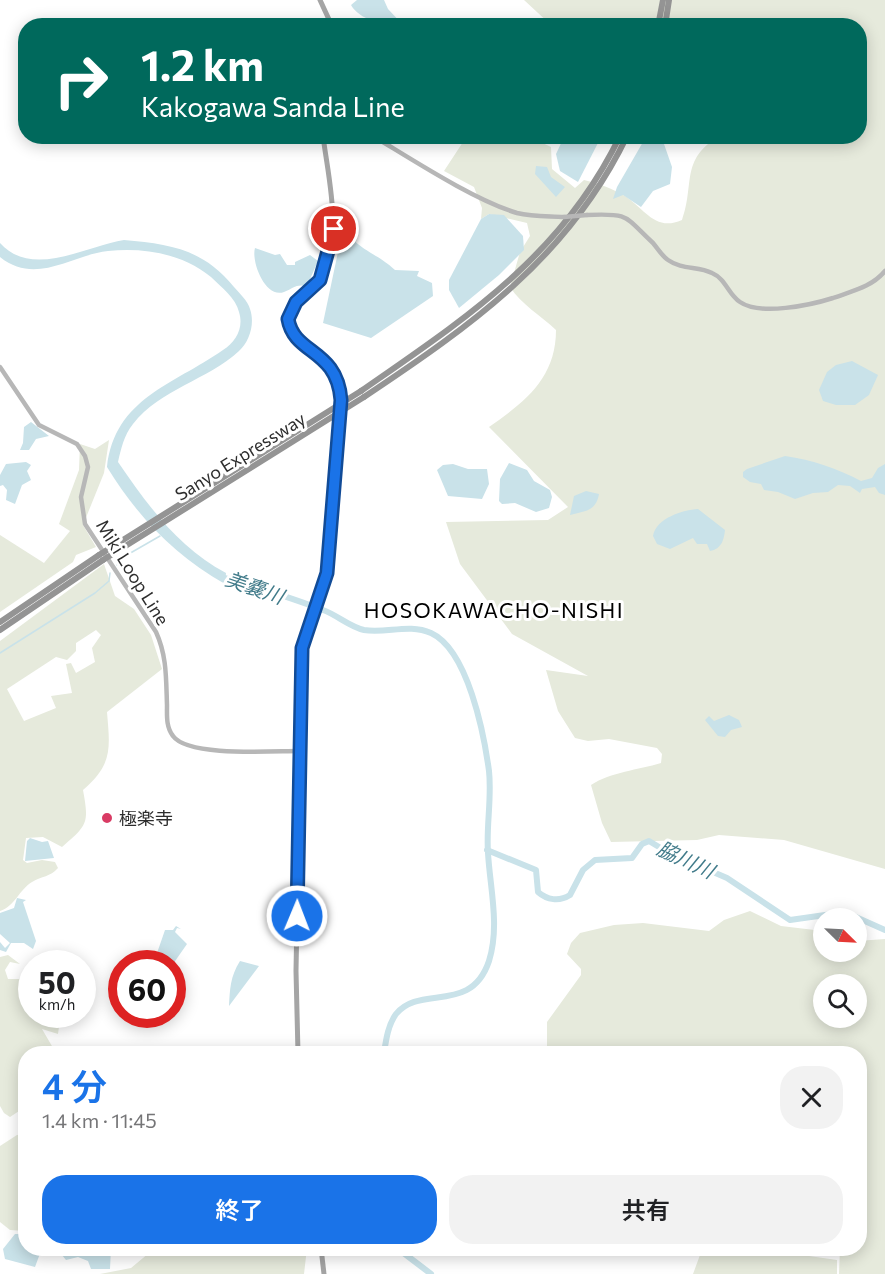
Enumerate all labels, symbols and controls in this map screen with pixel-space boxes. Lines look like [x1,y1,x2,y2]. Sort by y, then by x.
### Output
text: 1.2 km [141,38,264,90]
icon: right [42,42,120,120]
text: Kakogawa Sanda Line [141,90,405,123]
pin [308,203,359,254]
icon: arrive [317,212,350,245]
street label: Sanyo Expressway [171,407,309,505]
street label: Miki Loop Line [92,515,174,629]
water label: 美嚢川 [223,566,289,609]
district label: HOSOKAWACHO-NISHI [364,597,624,622]
place label: 極楽寺 [119,807,173,829]
marker: 極楽寺 [100,811,114,825]
water label: 脇川川 [654,835,720,883]
position arrow [265,884,329,948]
north arrow [813,908,867,962]
map controls [813,908,867,1028]
speed limit sign: 60 [108,950,186,1028]
text: 50 [38,963,76,1000]
button: search [813,974,867,1028]
text: km/h [39,995,75,1013]
text: 4 分 [42,1063,107,1107]
button: close [780,1066,843,1129]
text: 1.4 km · 11:45 [42,1108,157,1132]
button: 終了 [42,1175,437,1244]
button: 共有 [449,1175,843,1244]

